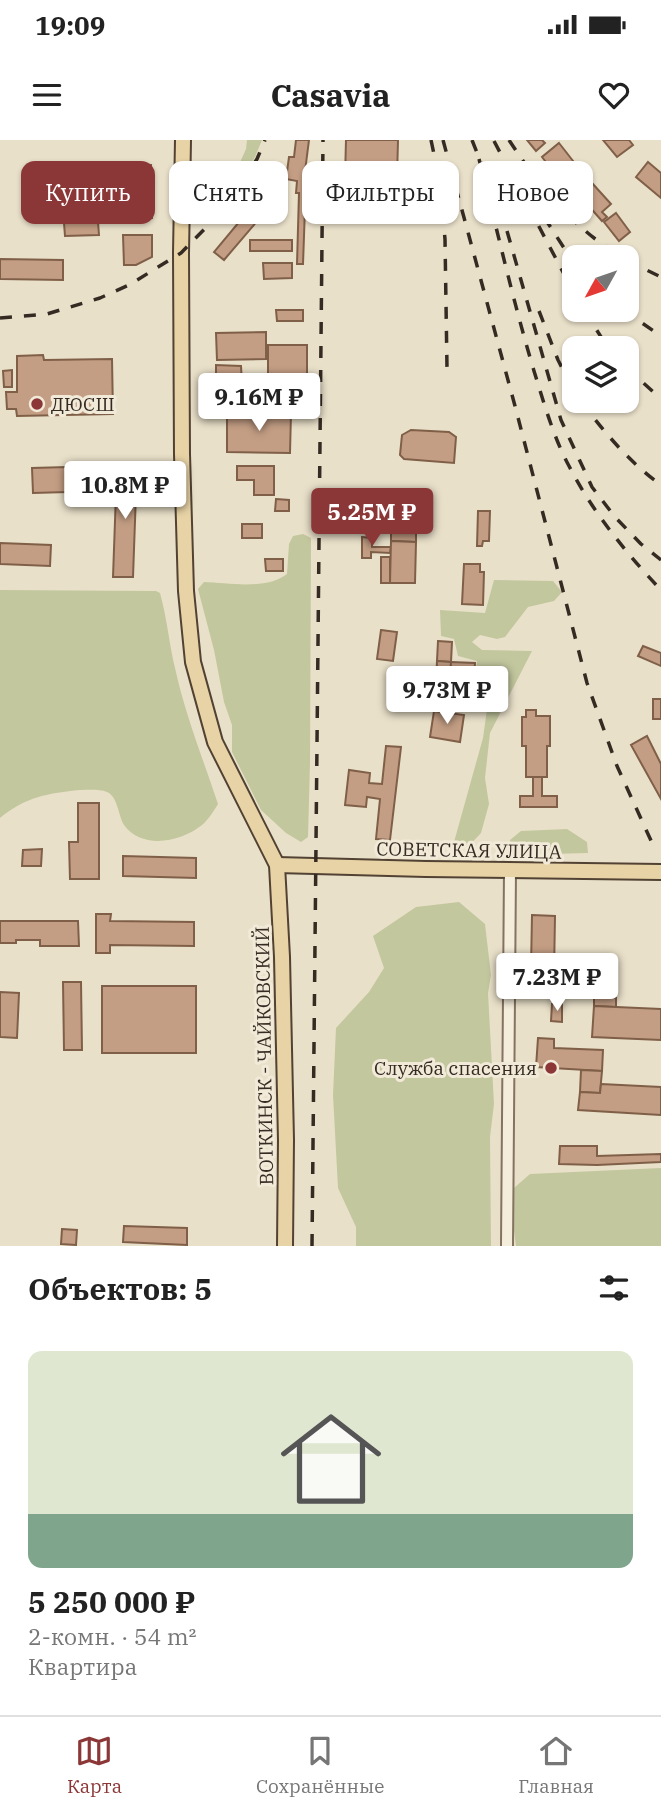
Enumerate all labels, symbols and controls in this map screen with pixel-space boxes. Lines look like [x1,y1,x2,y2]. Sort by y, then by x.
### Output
text: 19:09 [35,8,105,42]
text: Casavia [270,74,391,116]
icon: menu [28,76,66,114]
icon: heart [595,76,633,114]
chip: Купить [21,161,155,224]
chip: Снять [169,161,288,224]
chip: Фильтры [302,161,459,224]
chip: Новое [473,161,593,224]
north arrow [562,245,639,322]
map controls [562,245,639,413]
button: layers [562,336,639,413]
pin: 9.16M ₽ [194,373,324,433]
text: 9.16M ₽ [214,381,304,411]
place label: ДЮСШ [51,392,115,416]
marker: ДЮСШ [29,396,45,412]
pin: 10.8M ₽ [60,462,190,521]
text: 10.8M ₽ [80,469,170,499]
pin: 5.25M ₽ [307,488,437,548]
text: 5.25M ₽ [327,496,417,526]
pin: 9.73M ₽ [382,666,512,726]
text: 9.73M ₽ [402,674,492,704]
street label: СОВЕТСКАЯ УЛИЦА [376,836,562,864]
street label: ВОТКИНСК - ЧАЙКОВСКИЙ [250,926,278,1186]
pin: 7.23M ₽ [492,954,622,1013]
text: 7.23M ₽ [512,961,602,991]
place label: Служба спасения [374,1056,537,1080]
marker: Служба спасения [543,1060,559,1076]
text: Объектов: 5 [28,1269,212,1308]
icon: filters [595,1269,633,1307]
icon: home [268,1396,394,1522]
text: 5 250 000 ₽ [28,1582,195,1621]
text: 2-комн. · 54 m² [28,1621,197,1651]
text: Квартира [28,1651,137,1681]
tab: Карта [67,1732,122,1798]
tab: Сохранённые [256,1732,385,1798]
tab: Главная [518,1732,594,1798]

